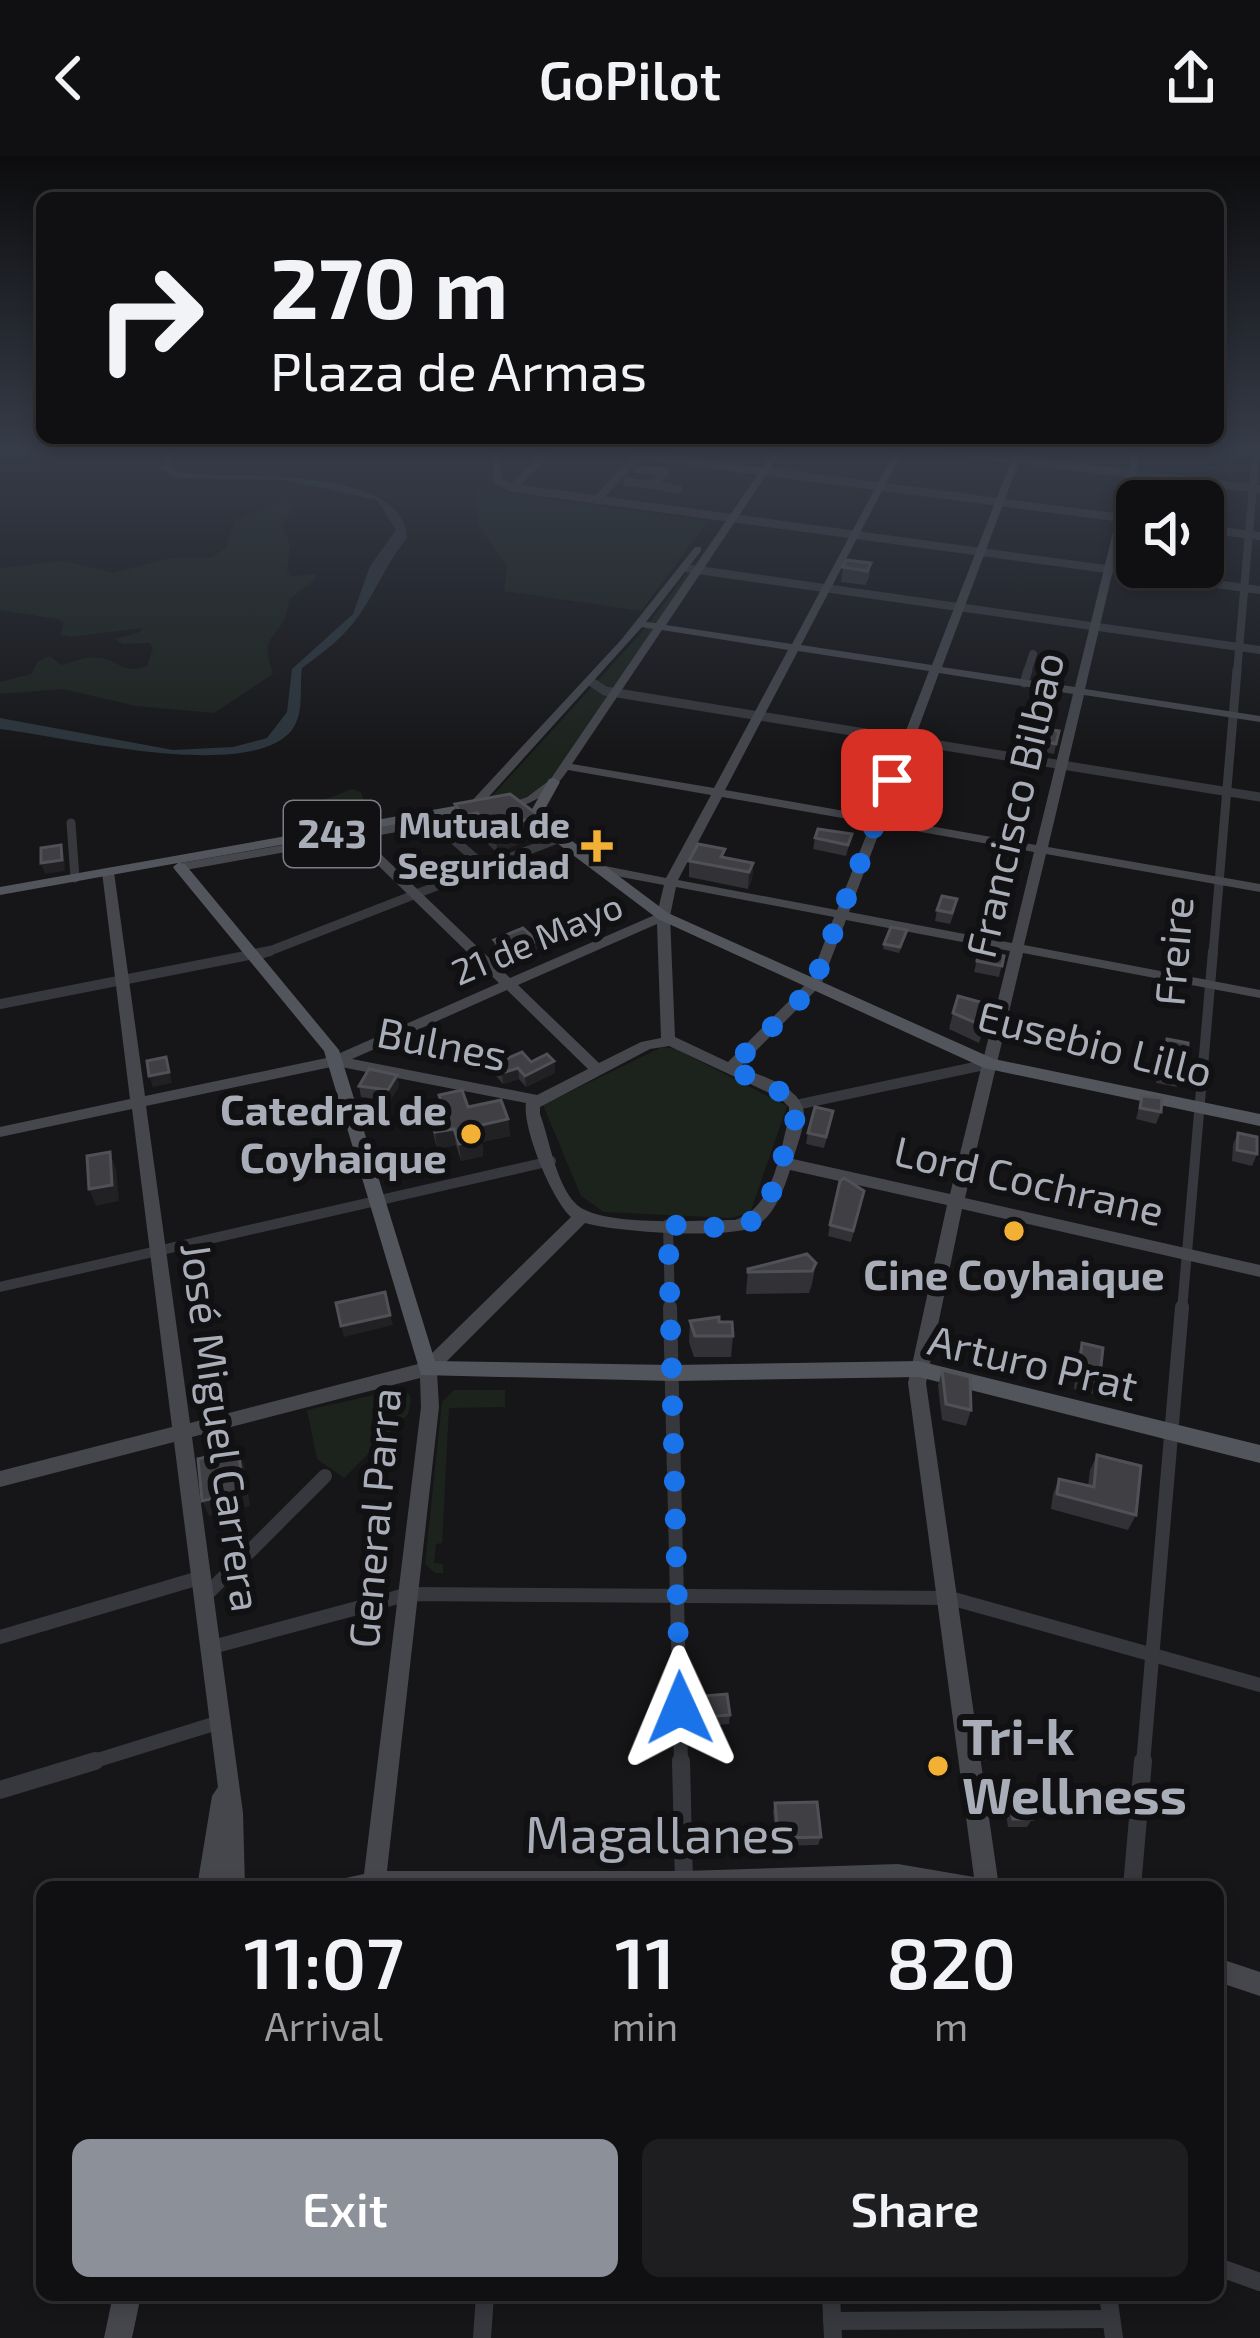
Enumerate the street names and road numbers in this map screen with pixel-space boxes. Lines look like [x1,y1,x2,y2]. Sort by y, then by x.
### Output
street label: Francisco Bilbao [954,647,1072,962]
road number: 243 [284,801,380,867]
street label: 21 de Mayo [445,882,628,993]
street label: Freire [1142,894,1202,1008]
street label: Eusebio Lillo [973,989,1218,1095]
street label: Bulnes [373,1005,511,1079]
street label: Lord Cochrane [890,1124,1169,1234]
street label: José Miguel Carrera [172,1239,274,1614]
street label: Arturo Prat [924,1313,1143,1409]
street label: General Parra [337,1386,409,1650]
street label: Magallanes [525,1802,795,1863]

